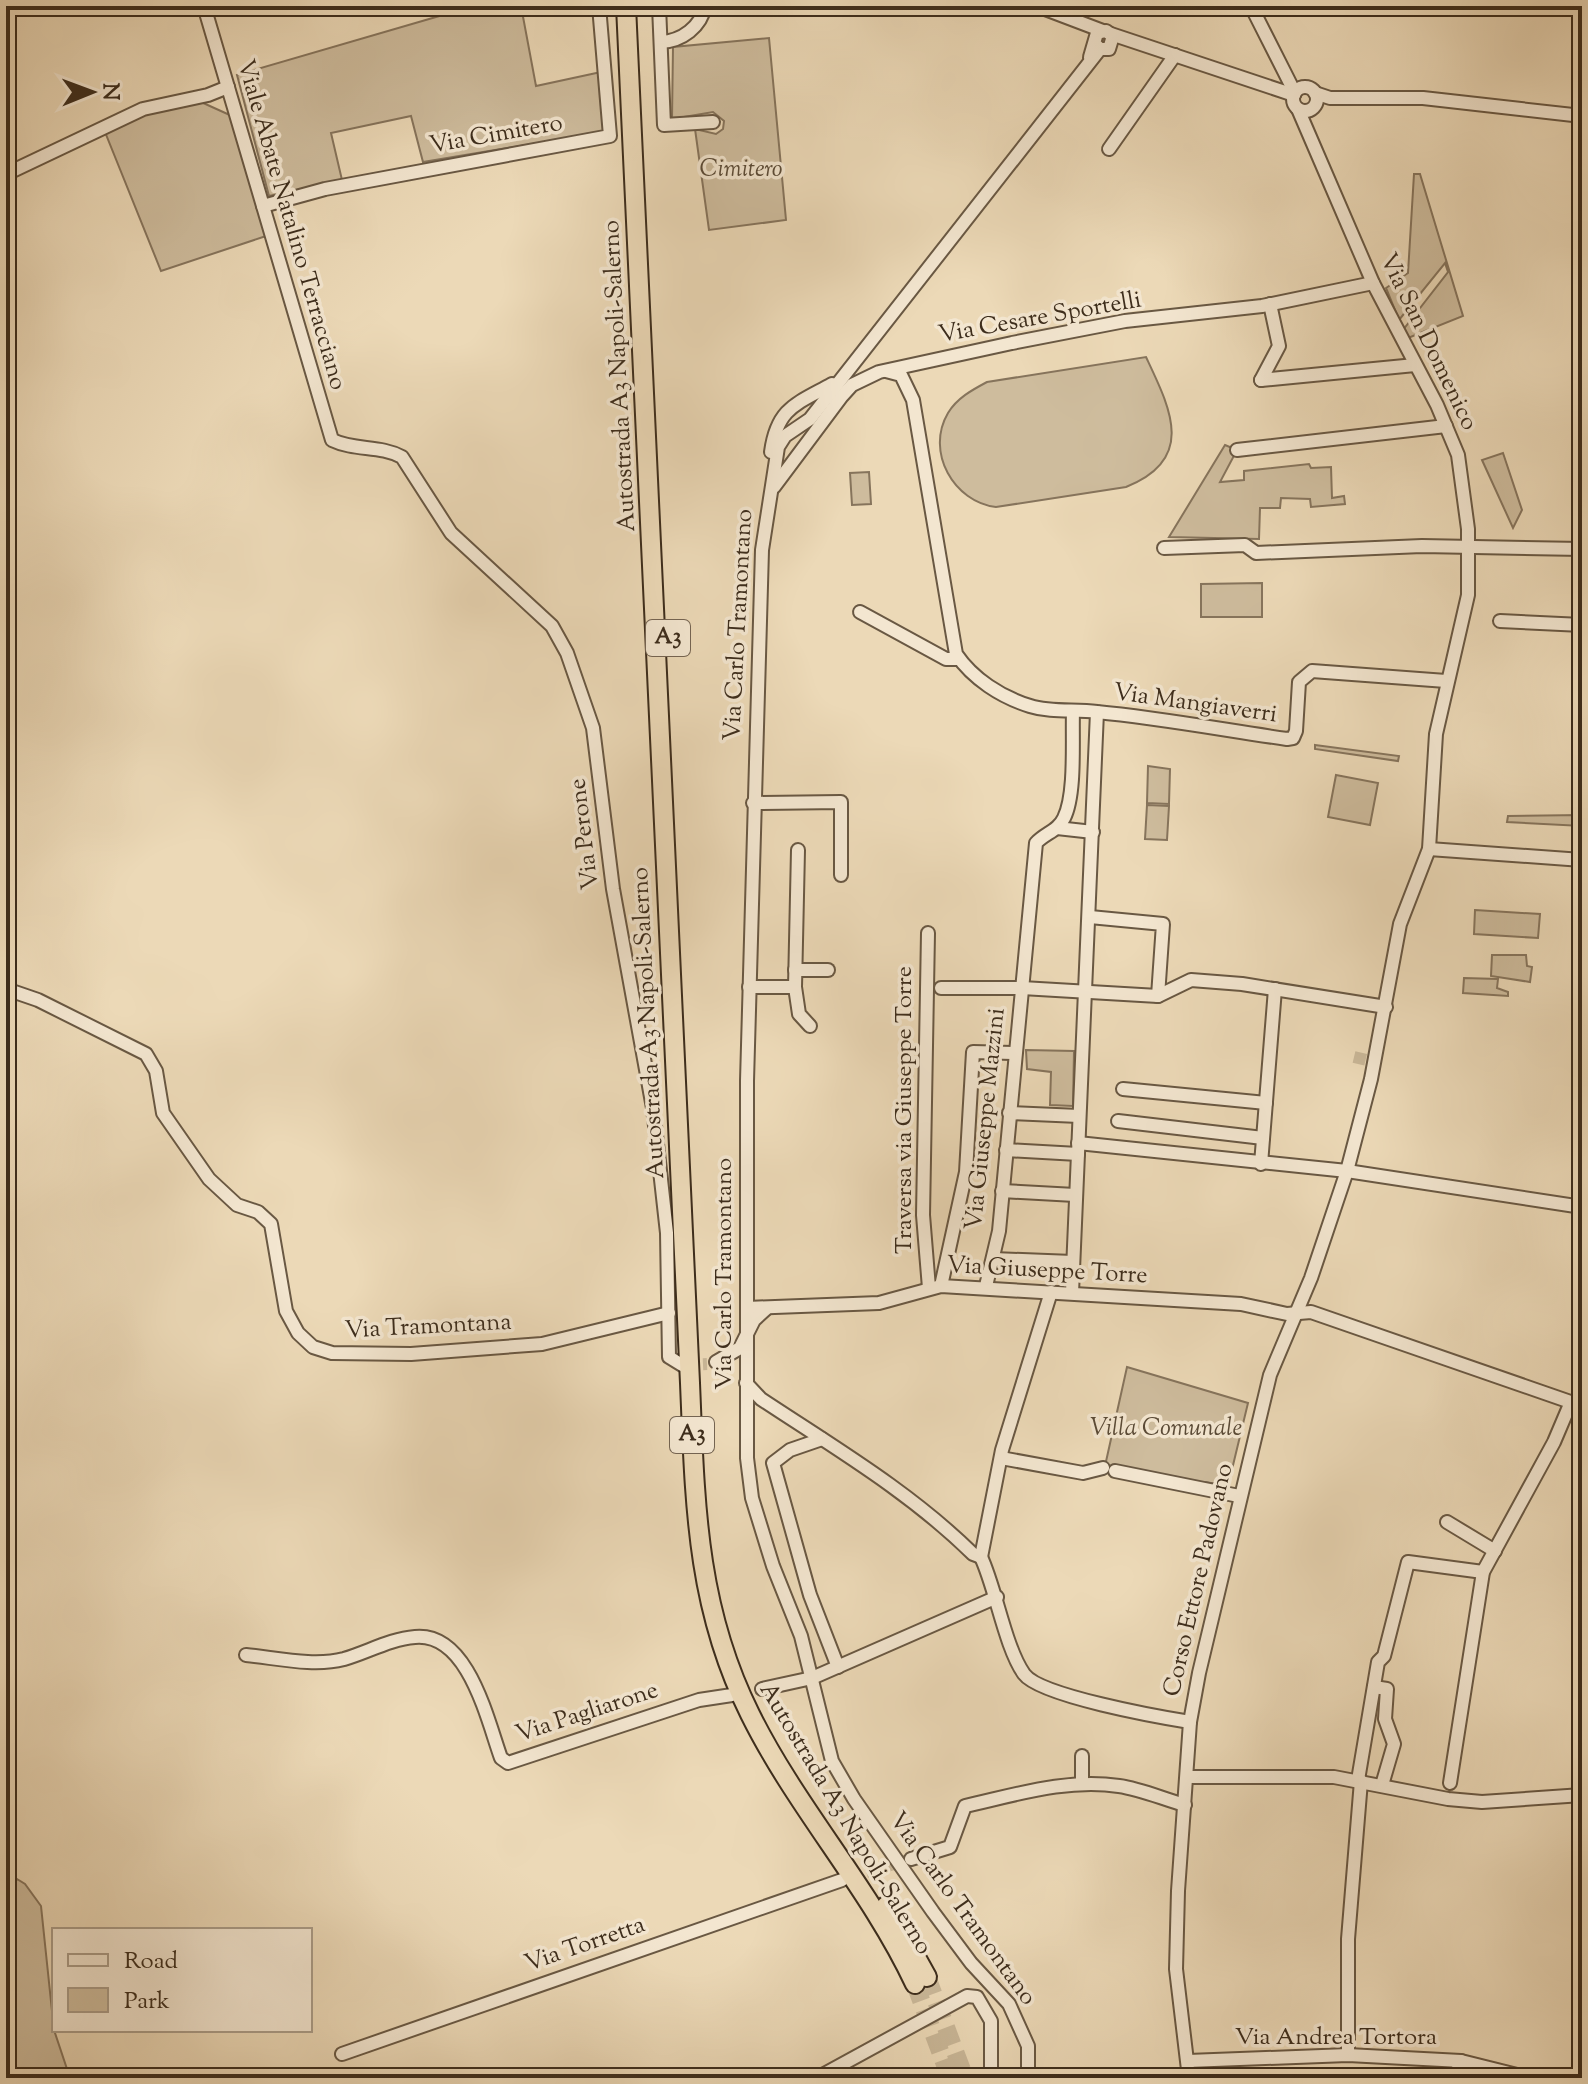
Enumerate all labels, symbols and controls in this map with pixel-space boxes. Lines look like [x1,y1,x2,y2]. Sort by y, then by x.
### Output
north arrow [52,52,132,132]
street label: Viale Abate Natalino Terracciano [227,56,355,394]
text: N [93,83,125,101]
street label: Via Cimitero [427,107,565,163]
park label: Cimitero [699,153,783,187]
street label: Autostrada A3 Napoli-Salerno [595,219,645,533]
street label: Via San Domenico [1370,248,1486,436]
street label: Via Cesare Sportelli [936,283,1144,353]
street label: Via Carlo Tramontano [716,508,762,742]
road number: A3 [646,620,690,656]
street label: Via Mangiaverri [1111,676,1279,732]
street label: Via Perone [561,776,609,892]
street label: Autostrada A3 Napoli-Salerno [624,866,674,1180]
street label: Traversa via Giuseppe Torre [888,966,922,1254]
street label: Via Giuseppe Mazzini [957,1006,1015,1232]
street label: Via Carlo Tramontano [708,1158,742,1390]
street label: Via Giuseppe Torre [946,1249,1148,1293]
street label: Via Tramontana [344,1306,512,1348]
park label: Villa Comunale [1090,1412,1242,1446]
road number: A3 [670,1417,714,1453]
street label: Corso Ettore Padovano [1156,1460,1242,1700]
street label: Via Pagliarone [511,1674,663,1752]
street label: Autostrada A3 Napoli-Salerno [750,1676,940,1962]
street label: Via Carlo Tramontano [880,1805,1044,2013]
street label: Via Torretta [520,1909,650,1981]
legend [52,1928,312,2032]
text: Road [124,1945,178,1979]
text: Park [124,1985,170,2019]
street label: Via Andrea Tortora [1235,2021,1437,2055]

